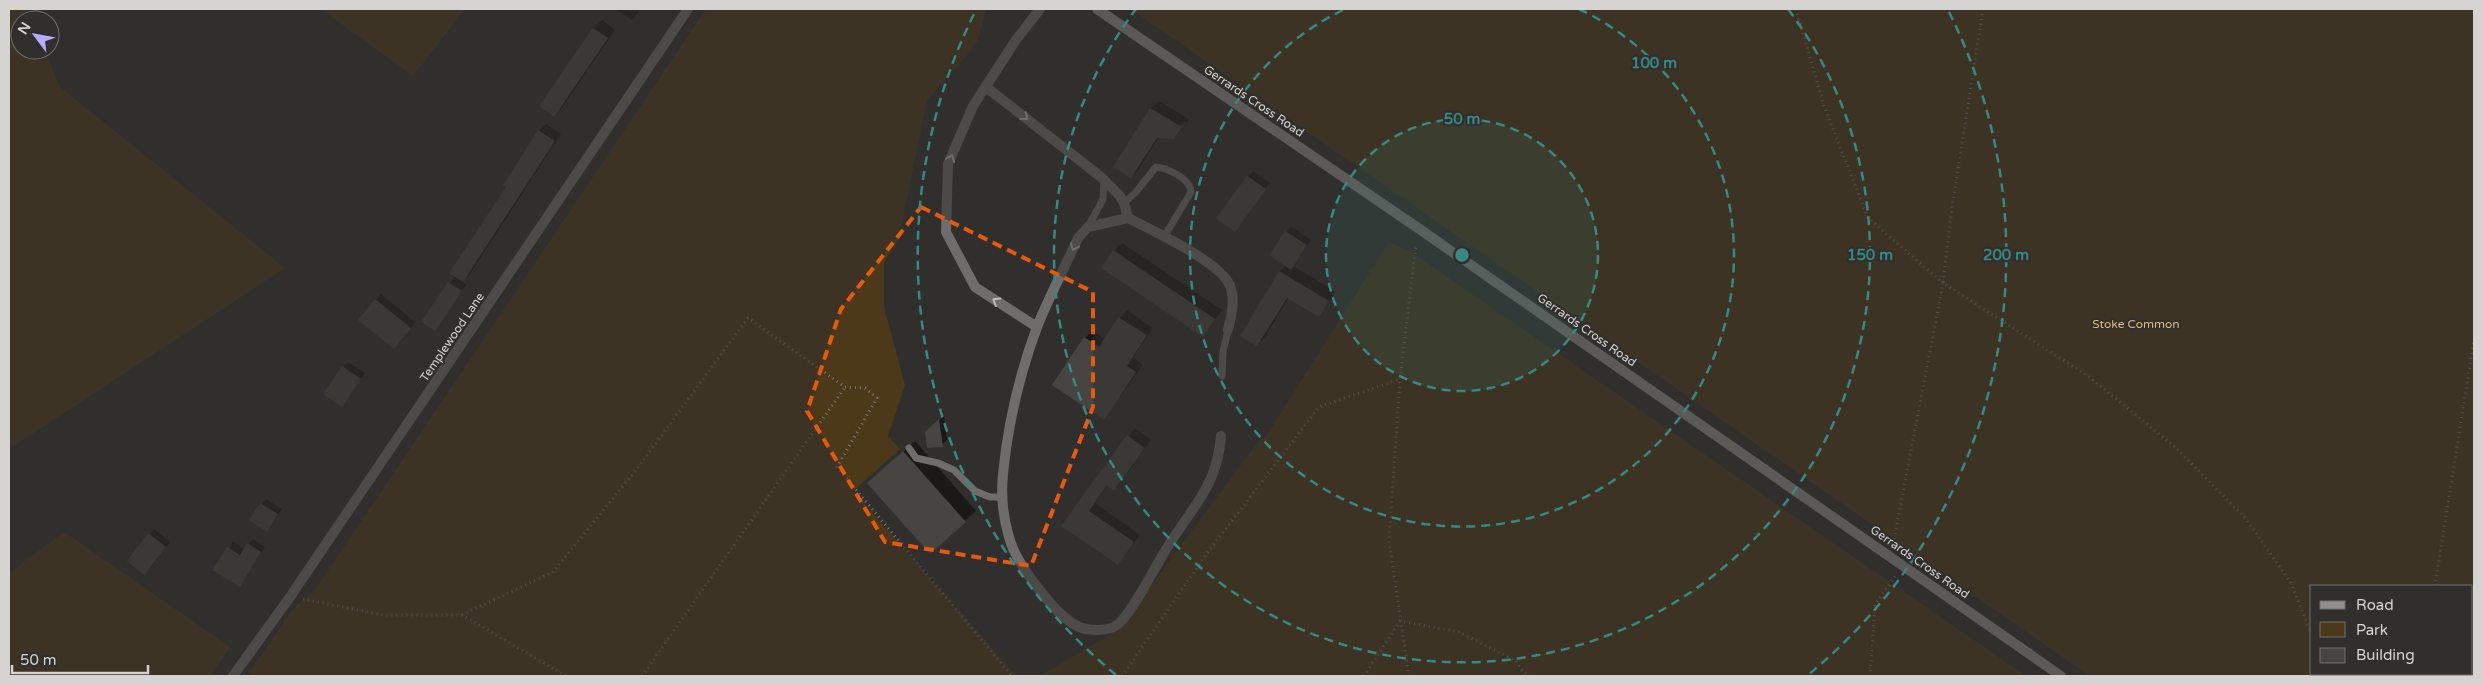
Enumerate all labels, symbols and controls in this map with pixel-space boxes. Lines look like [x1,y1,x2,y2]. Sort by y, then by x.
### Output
north arrow [10,10,60,60]
text: N [14,19,35,38]
text: 100 m [1631,54,1677,72]
street label: Gerrards Cross Road [1201,62,1307,140]
text: 50 m [1444,110,1480,128]
one-way arrow [1019,111,1029,120]
one-way arrow [945,154,955,163]
one-way arrow [1070,242,1080,251]
centre of rings [1453,246,1471,264]
text: 150 m [1847,246,1893,264]
text: 200 m [1983,246,2029,264]
street label: Templewood Lane [417,290,487,384]
street label: Gerrards Cross Road [1535,291,1639,369]
one-way arrow [993,297,1002,307]
park label: Stoke Common [2092,317,2180,331]
street label: Gerrards Cross Road [1868,523,1972,601]
legend [2310,585,2473,675]
text: Road [2356,596,2394,614]
text: Park [2356,621,2388,639]
scale bar [12,642,149,674]
text: Building [2356,646,2415,664]
text: 50 m [20,651,57,669]

